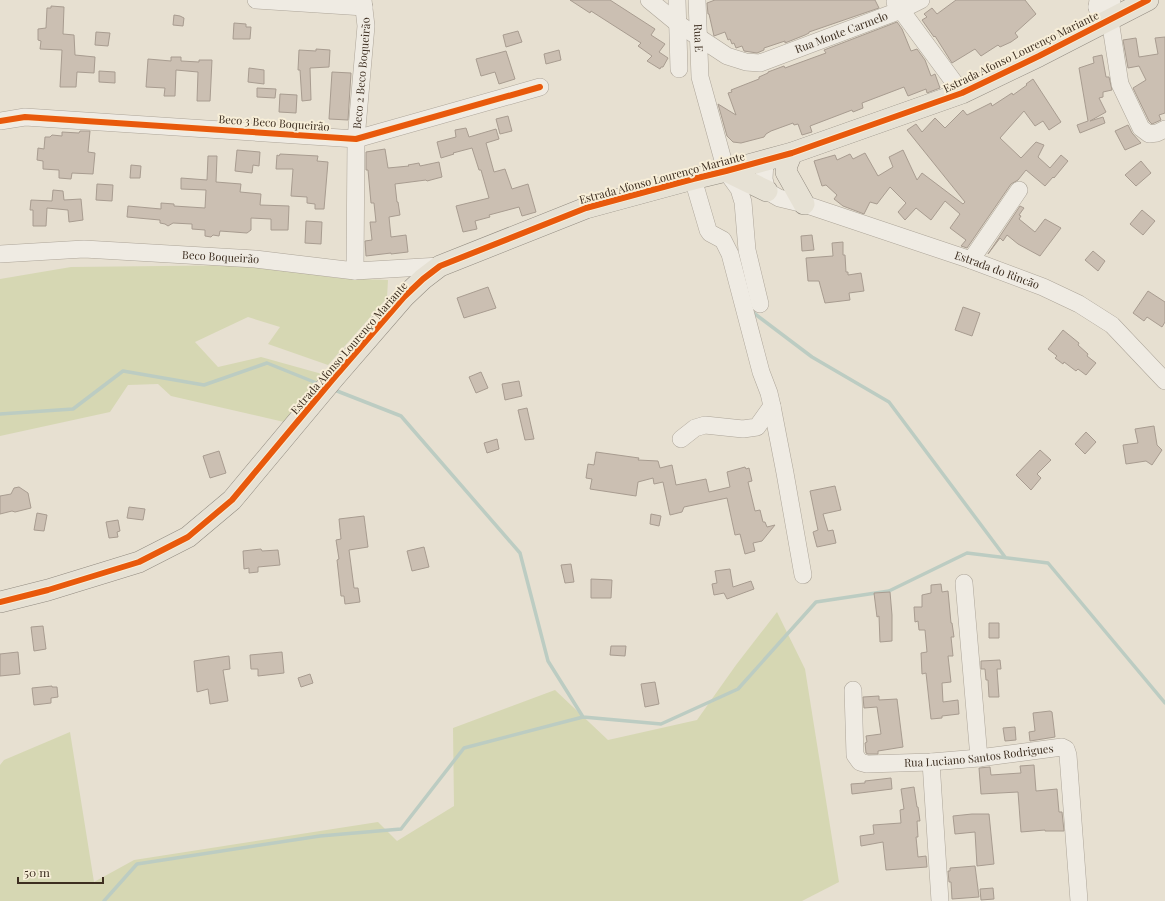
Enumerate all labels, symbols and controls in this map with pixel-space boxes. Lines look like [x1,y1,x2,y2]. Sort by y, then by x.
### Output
street label: Estrada Afonso Lourenço Mariante [941,7,1101,96]
street label: Rua Monte Carmelo [793,8,890,56]
street label: Beco 2 Beco Boqueirão [349,17,373,130]
street label: Rua E [691,23,707,53]
street label: Beco 3 Beco Boqueirão [218,111,330,134]
street label: Estrada Afonso Lourenço Mariante [577,148,747,207]
street label: Beco Boqueirão [182,247,260,266]
street label: Estrada do Rincão [953,247,1042,292]
street label: Estrada Afonso Lourenço Mariante [287,278,411,417]
street label: Rua Luciano Santos Rodrigues [904,740,1054,770]
scale bar [18,859,103,885]
text: 50 m [24,864,50,880]

